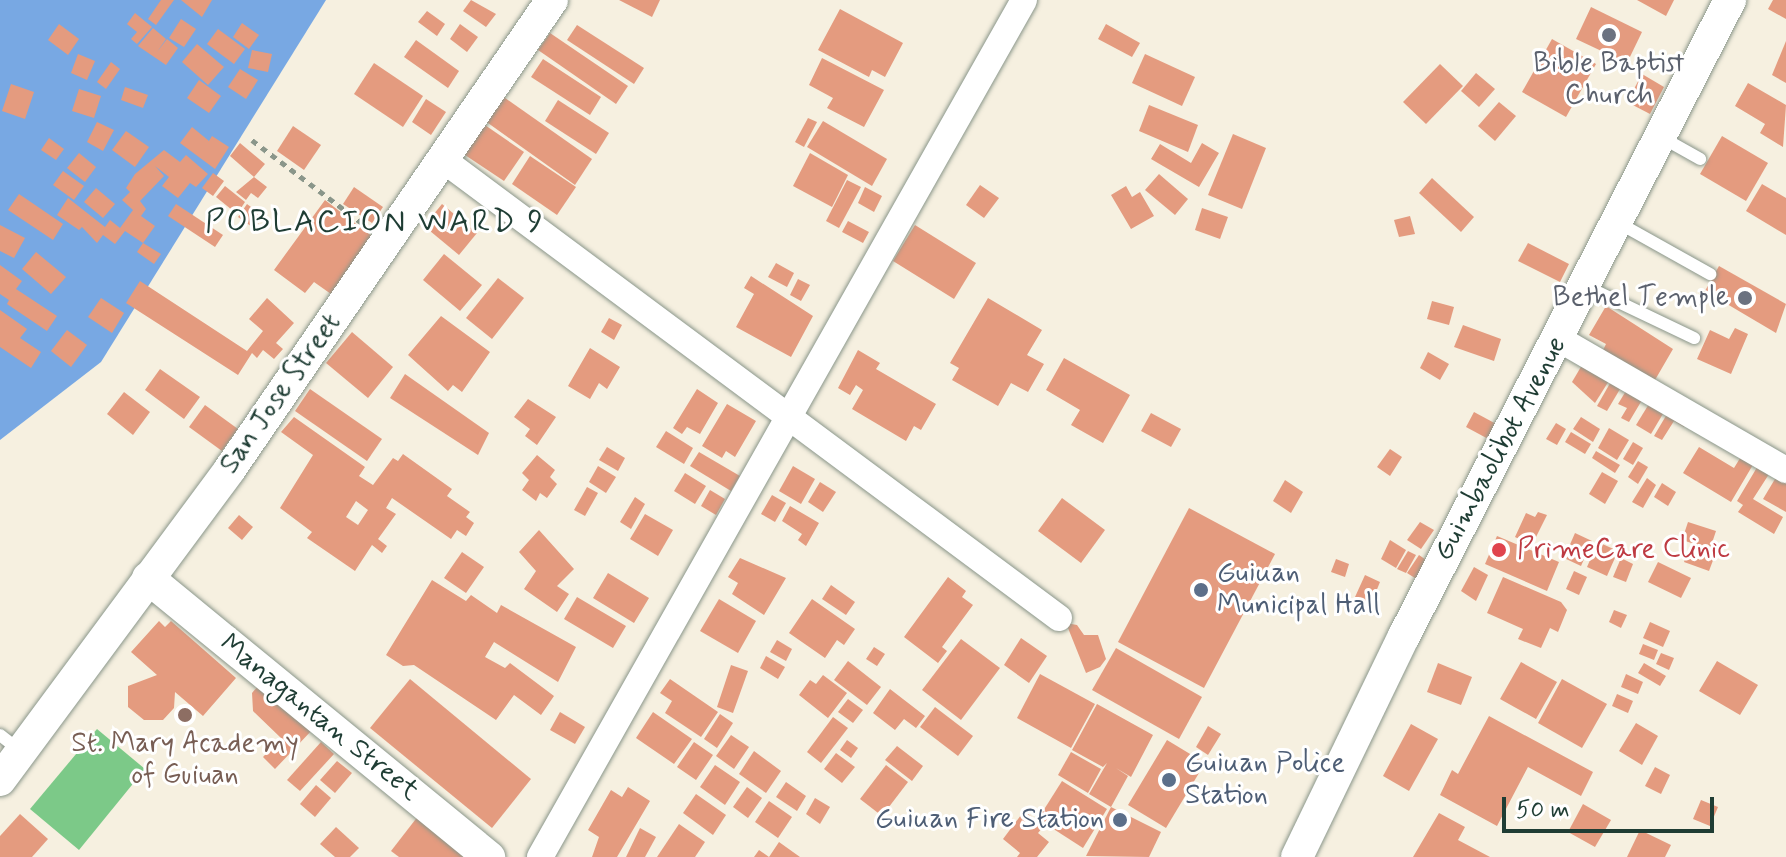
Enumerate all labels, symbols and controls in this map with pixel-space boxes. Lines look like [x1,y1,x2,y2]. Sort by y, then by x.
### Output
marker: Bible Baptist Church [1600,26,1618,44]
place label: Bible Baptist Church [1534,47,1684,113]
district label: POBLACION WARD 9 [209,203,541,241]
place label: Bethel Temple [1563,281,1729,315]
marker: Bethel Temple [1736,289,1754,307]
street label: San Jose Street [212,305,350,483]
street label: Guimbaolibot Avenue [1426,329,1576,569]
place label: PrimeCare Clinic [1517,533,1732,567]
marker: PrimeCare Clinic [1488,539,1510,561]
place label: Guiuan Municipal Hall [1217,557,1380,623]
marker: Guiuan Municipal Hall [1192,581,1210,599]
street label: Managantan Street [213,627,425,809]
marker: St. Mary Academy of Guiuan [176,706,194,724]
place label: St. Mary Academy of Guiuan [73,727,297,793]
place label: Guiuan Police Station [1185,747,1342,813]
marker: Guiuan Police Station [1160,771,1178,789]
scale bar [1506,781,1718,831]
text: 50 m [1516,795,1570,826]
place label: Guiuan Fire Station [878,803,1104,837]
marker: Guiuan Fire Station [1111,811,1129,829]

